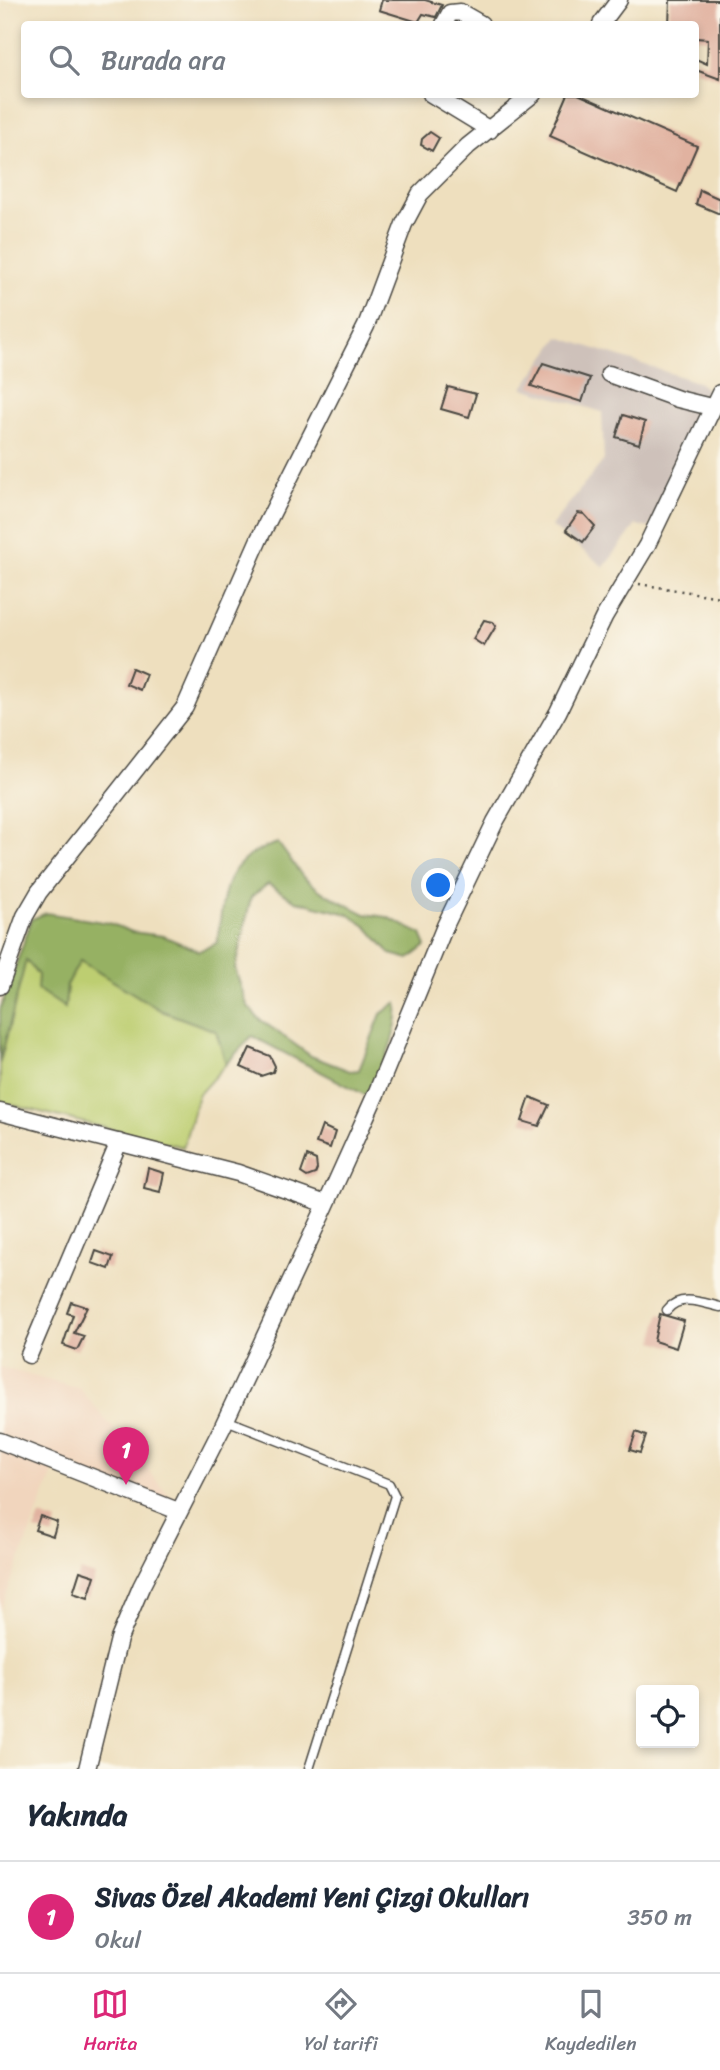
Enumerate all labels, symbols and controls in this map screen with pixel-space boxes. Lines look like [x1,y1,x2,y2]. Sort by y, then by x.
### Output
search box [21,21,699,98]
text: Burada ara [101,37,225,83]
icon: search [45,41,83,79]
your location [421,868,455,902]
pin: 1 [103,1427,149,1485]
map controls [636,1685,699,1748]
button: locate [636,1685,699,1748]
text: Yakında [28,1788,128,1842]
text: Sivas Özel Akademi Yeni Çizgi Okulları [95,1874,529,1920]
text: 1 [46,1897,56,1938]
text: 350 m [627,1897,692,1938]
text: Okul [95,1920,141,1961]
tab: Harita [84,1985,137,2060]
tab: Yol tarifi [305,1985,378,2060]
tab: Kaydedilen [545,1985,636,2060]

